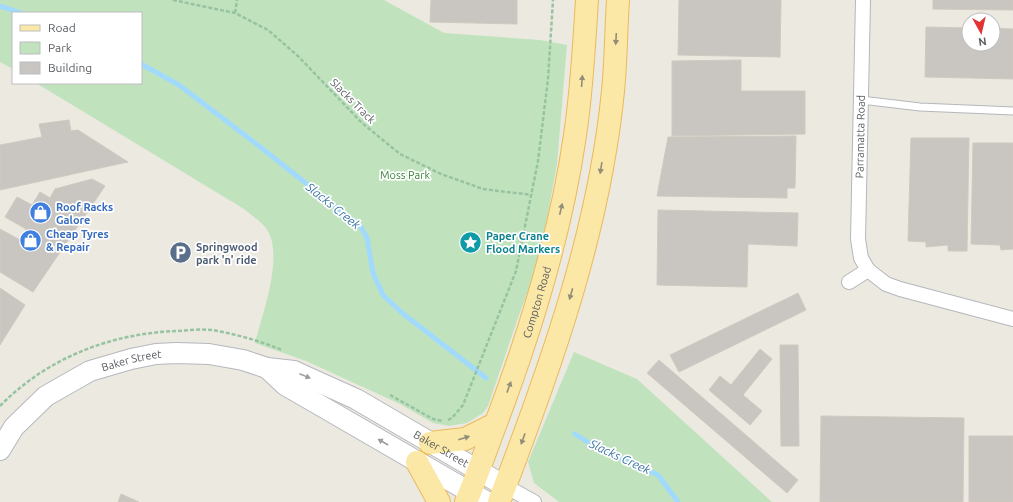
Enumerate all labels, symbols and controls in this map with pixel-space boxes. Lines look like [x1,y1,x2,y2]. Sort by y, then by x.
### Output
legend [12,12,142,84]
north arrow [961,12,1001,52]
text: Road [48,21,76,34]
one-way arrow [613,33,619,46]
text: N [977,35,987,48]
text: Park [48,41,72,54]
text: Building [48,61,92,74]
one-way arrow [579,75,586,87]
street label: Slacks Track [328,76,378,126]
street label: Parramatta Road [853,95,867,178]
one-way arrow [598,162,604,174]
park label: Moss Park [380,169,430,181]
water label: Slacks Creek [303,179,364,232]
shop icon: Roof Racks Galore [28,200,54,226]
place label: Roof Racks Galore [56,201,113,226]
one-way arrow [559,203,565,215]
shop icon: Cheap Tyres & Repair [18,227,44,253]
place label: Cheap Tyres & Repair [46,228,109,253]
place icon: Paper Crane Flood Markers [458,229,484,255]
place label: Paper Crane Flood Markers [486,230,560,255]
parking icon: Springwood park 'n' ride [167,240,193,266]
place label: Springwood park 'n' ride [196,241,258,266]
street label: Compton Road [520,265,553,340]
one-way arrow [568,289,574,301]
street label: Baker Street [100,348,162,373]
one-way arrow [299,374,311,380]
one-way arrow [506,381,512,393]
street label: Baker Street [412,428,471,470]
one-way arrow [519,433,525,445]
one-way arrow [458,435,470,441]
water label: Slacks Creek [587,436,654,477]
one-way arrow [378,439,389,446]

